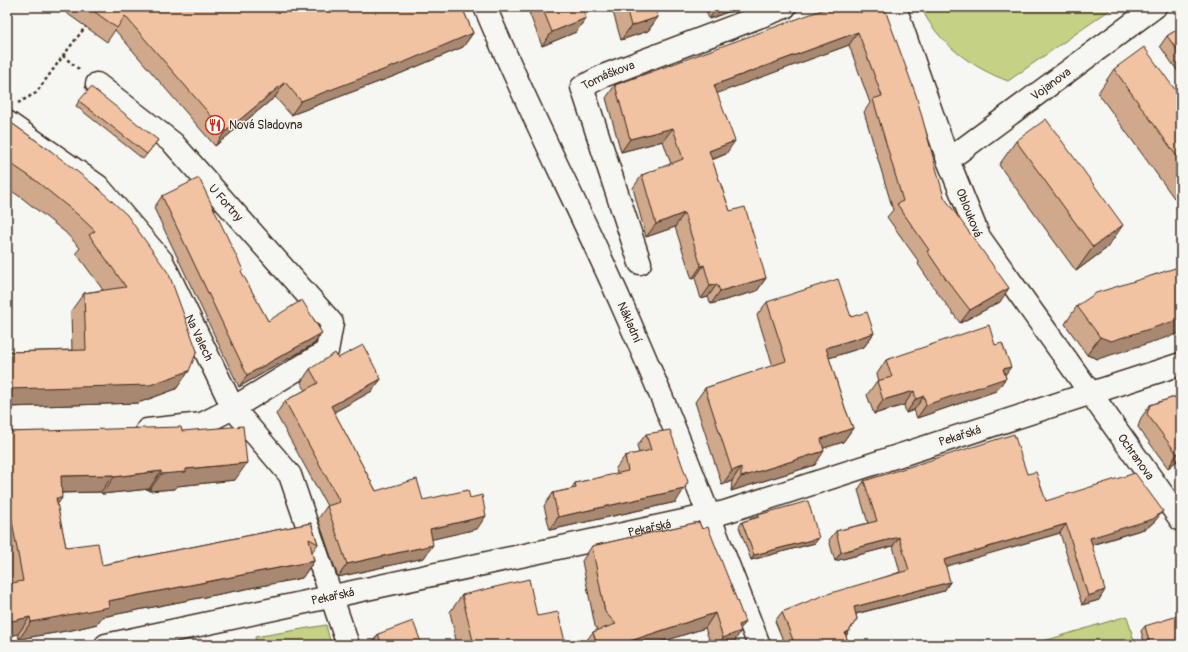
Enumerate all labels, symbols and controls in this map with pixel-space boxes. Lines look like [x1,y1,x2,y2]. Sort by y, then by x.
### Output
street label: Tomáškova [579,58,637,94]
street label: Vojanova [1028,64,1075,104]
restaurant icon: Nová Sladovna [204,114,226,136]
place label: Nová Sladovna [229,118,303,133]
street label: U Fortny [205,181,246,225]
street label: Oblouková [952,187,986,240]
street label: Nákladní [614,300,645,345]
street label: Na Valech [181,312,216,364]
street label: Pekařská [937,422,983,450]
street label: Ochranova [1114,431,1157,484]
street label: Pekařská [627,517,673,541]
street label: Pekařská [310,585,356,609]

